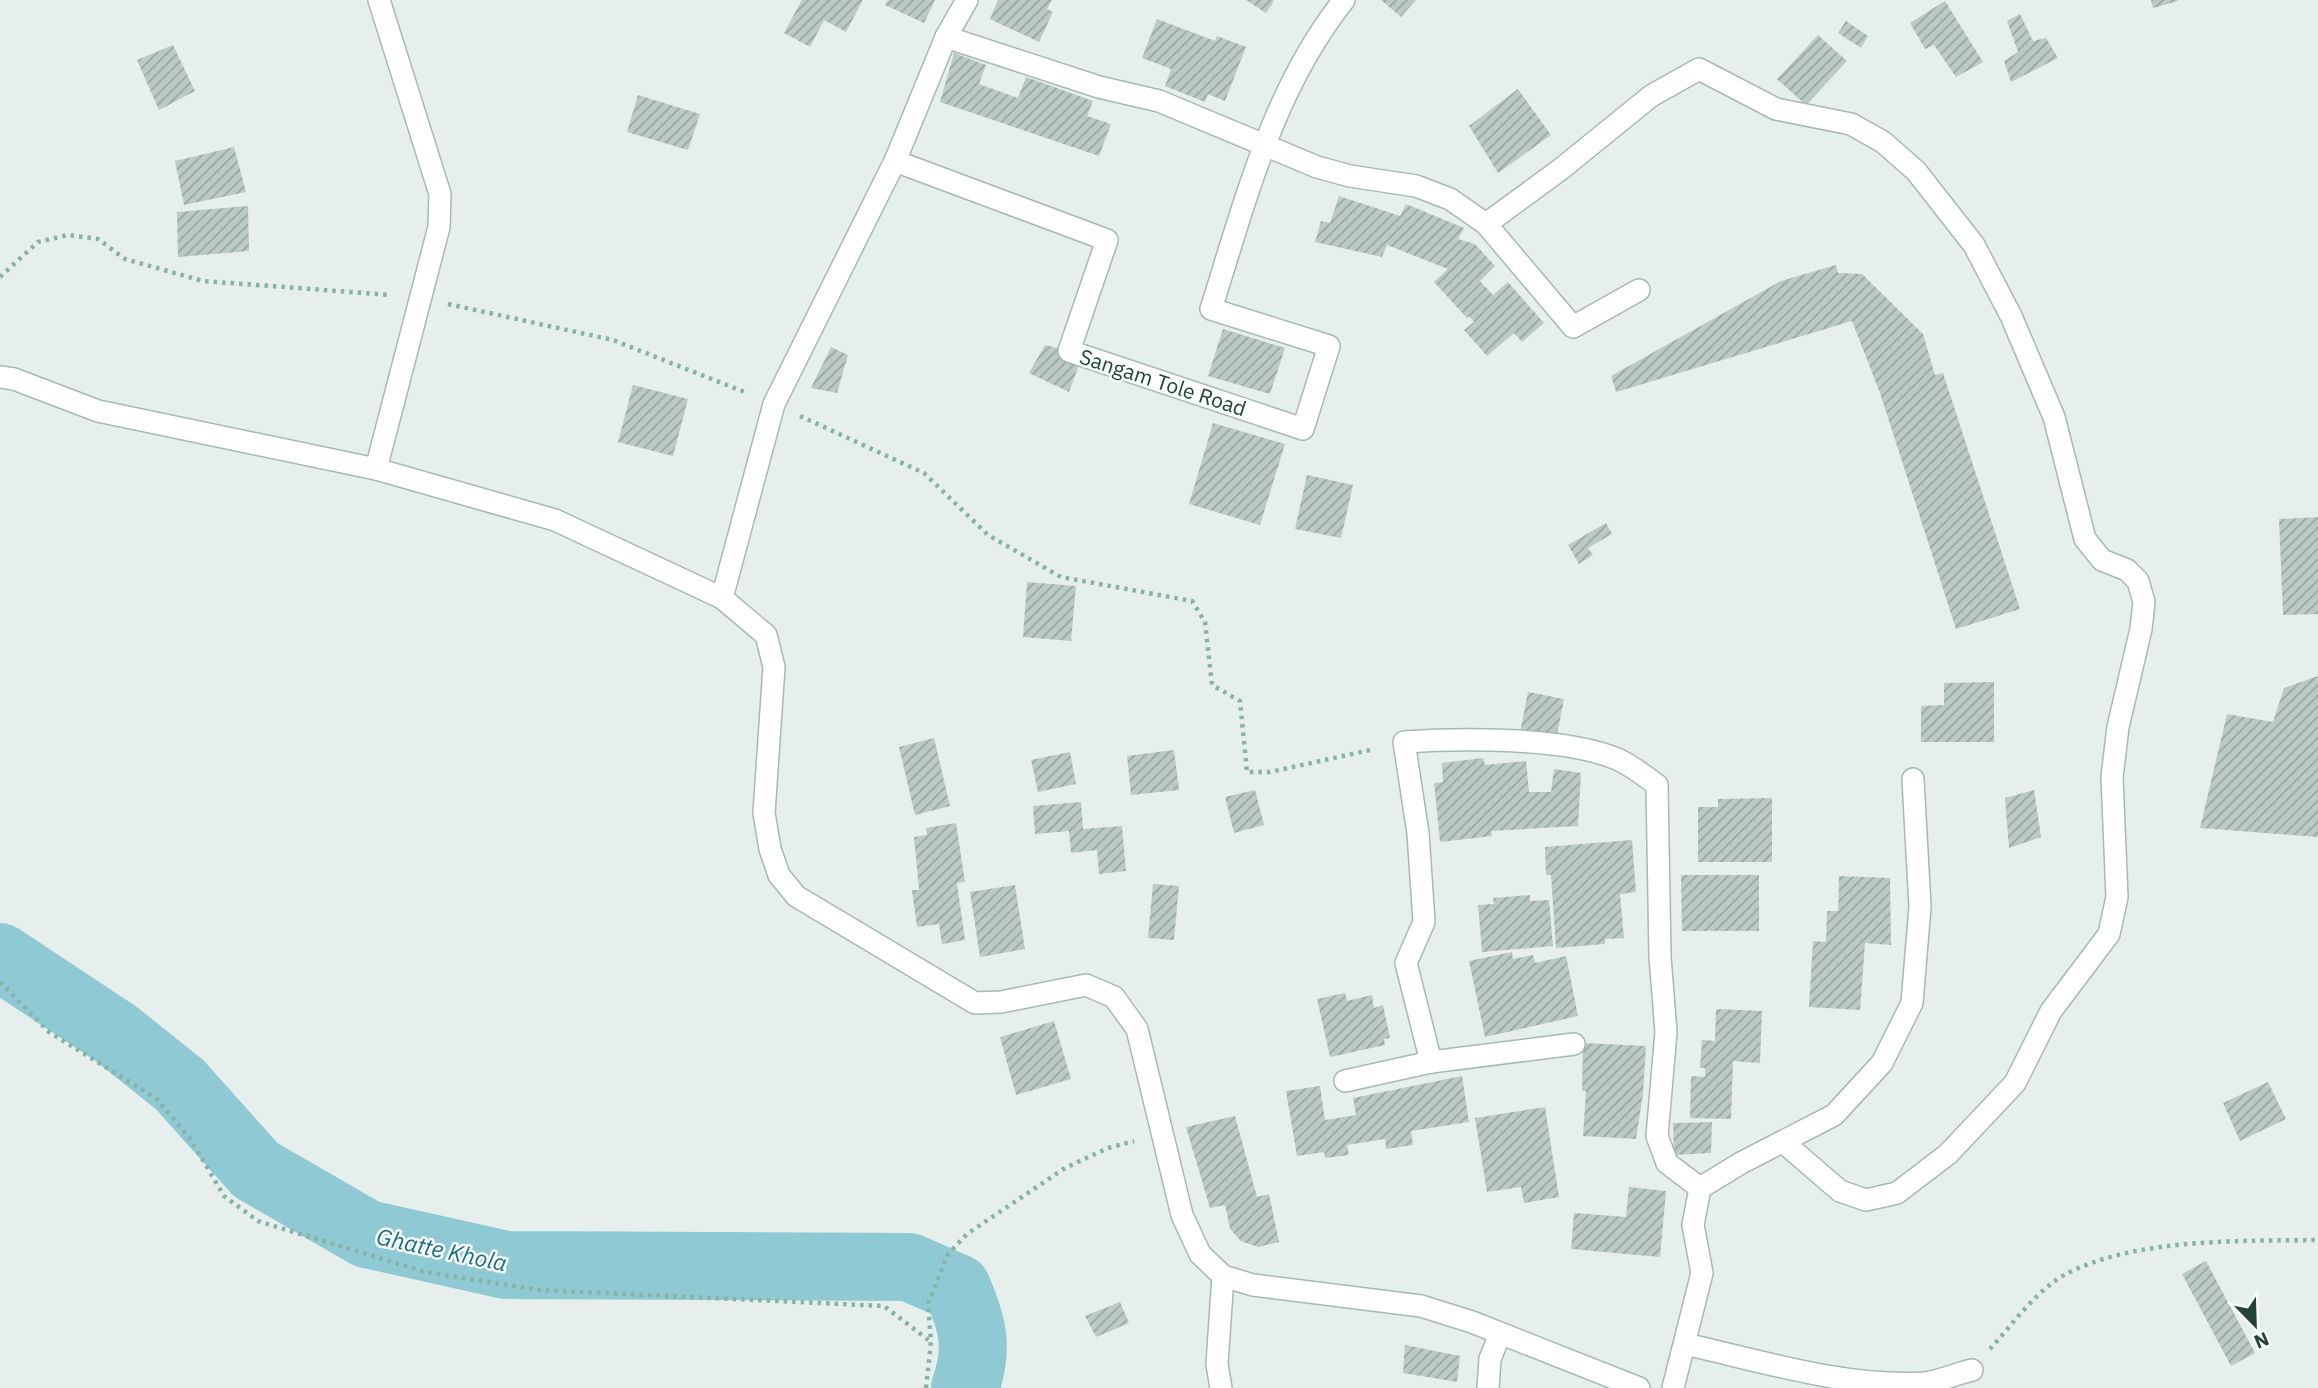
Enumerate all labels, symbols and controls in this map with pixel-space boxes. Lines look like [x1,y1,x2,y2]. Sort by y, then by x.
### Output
street label: Sangam Tole Road [1076,342,1250,422]
water label: Ghatte Khola [374,1221,510,1277]
north arrow [2220,1290,2290,1360]
text: N [2251,1327,2273,1354]

